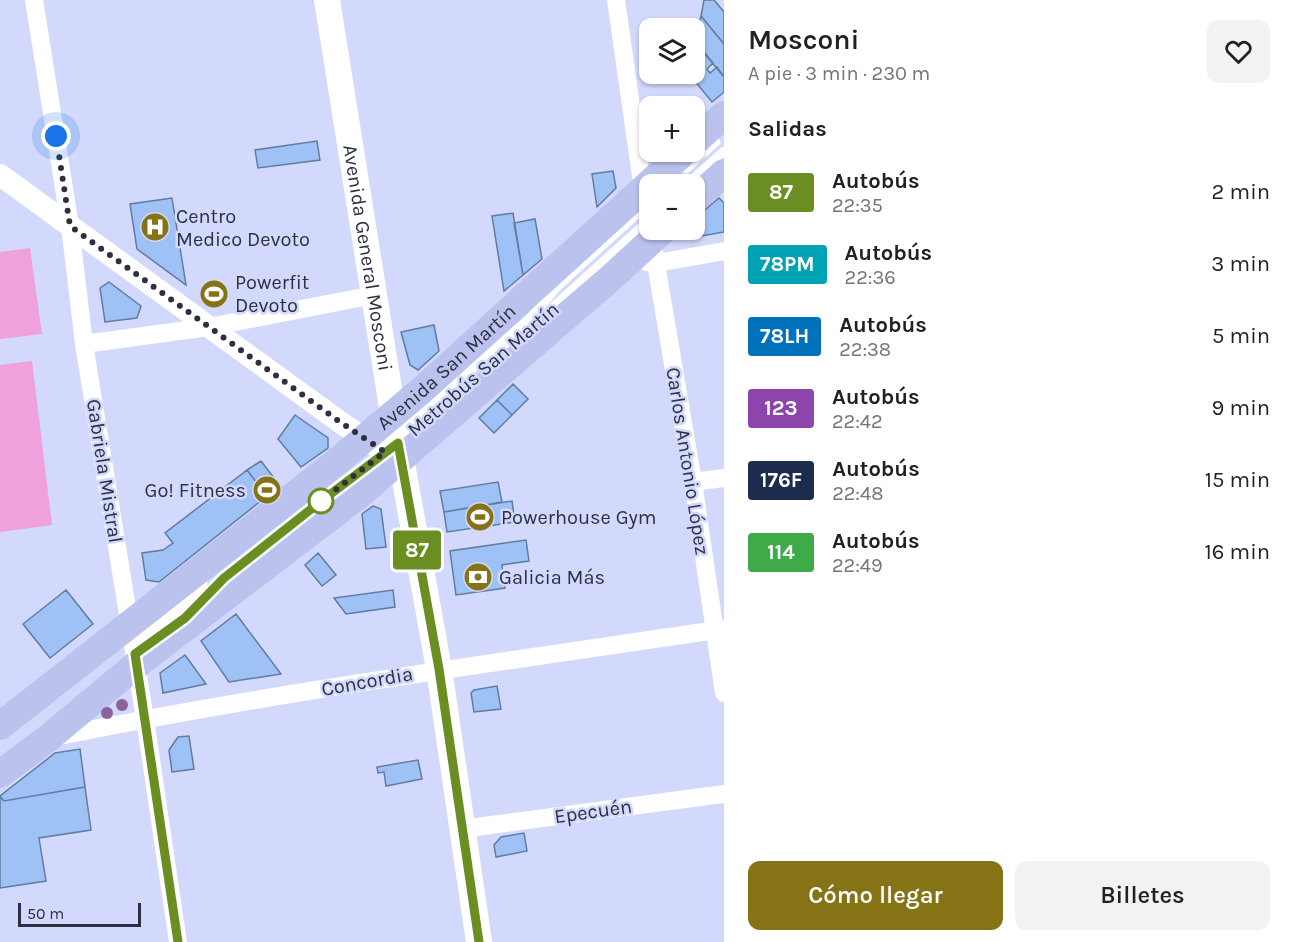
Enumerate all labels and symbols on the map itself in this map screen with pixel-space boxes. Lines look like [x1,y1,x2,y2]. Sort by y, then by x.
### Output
your location [41,121,71,151]
street label: Avenida General Mosconi [338,143,397,373]
place label: Centro Medico Devoto [176,205,310,251]
hospital icon: Centro Medico Devoto [139,211,171,243]
place label: Powerfit Devoto [235,271,310,317]
sports icon: Powerfit Devoto [198,278,230,310]
street label: Metrobús San Martín [403,297,564,441]
street label: Avenida San Martín [373,300,521,435]
street label: Carlos Antonio López [661,366,714,557]
street label: Gabriela Mistral [82,398,127,545]
sports icon: Go! Fitness [251,474,283,506]
place label: Go! Fitness [145,479,246,502]
unlabelled marker [308,488,334,514]
sports icon: Powerhouse Gym [464,501,496,533]
place label: Powerhouse Gym [501,506,657,529]
line badge: 87 [390,530,444,570]
bank icon: Galicia Más [462,561,494,593]
place label: Galicia Más [499,566,605,589]
street label: Concordia [320,662,415,701]
street label: Epecuén [553,795,633,828]
scale bar [18,900,141,928]

